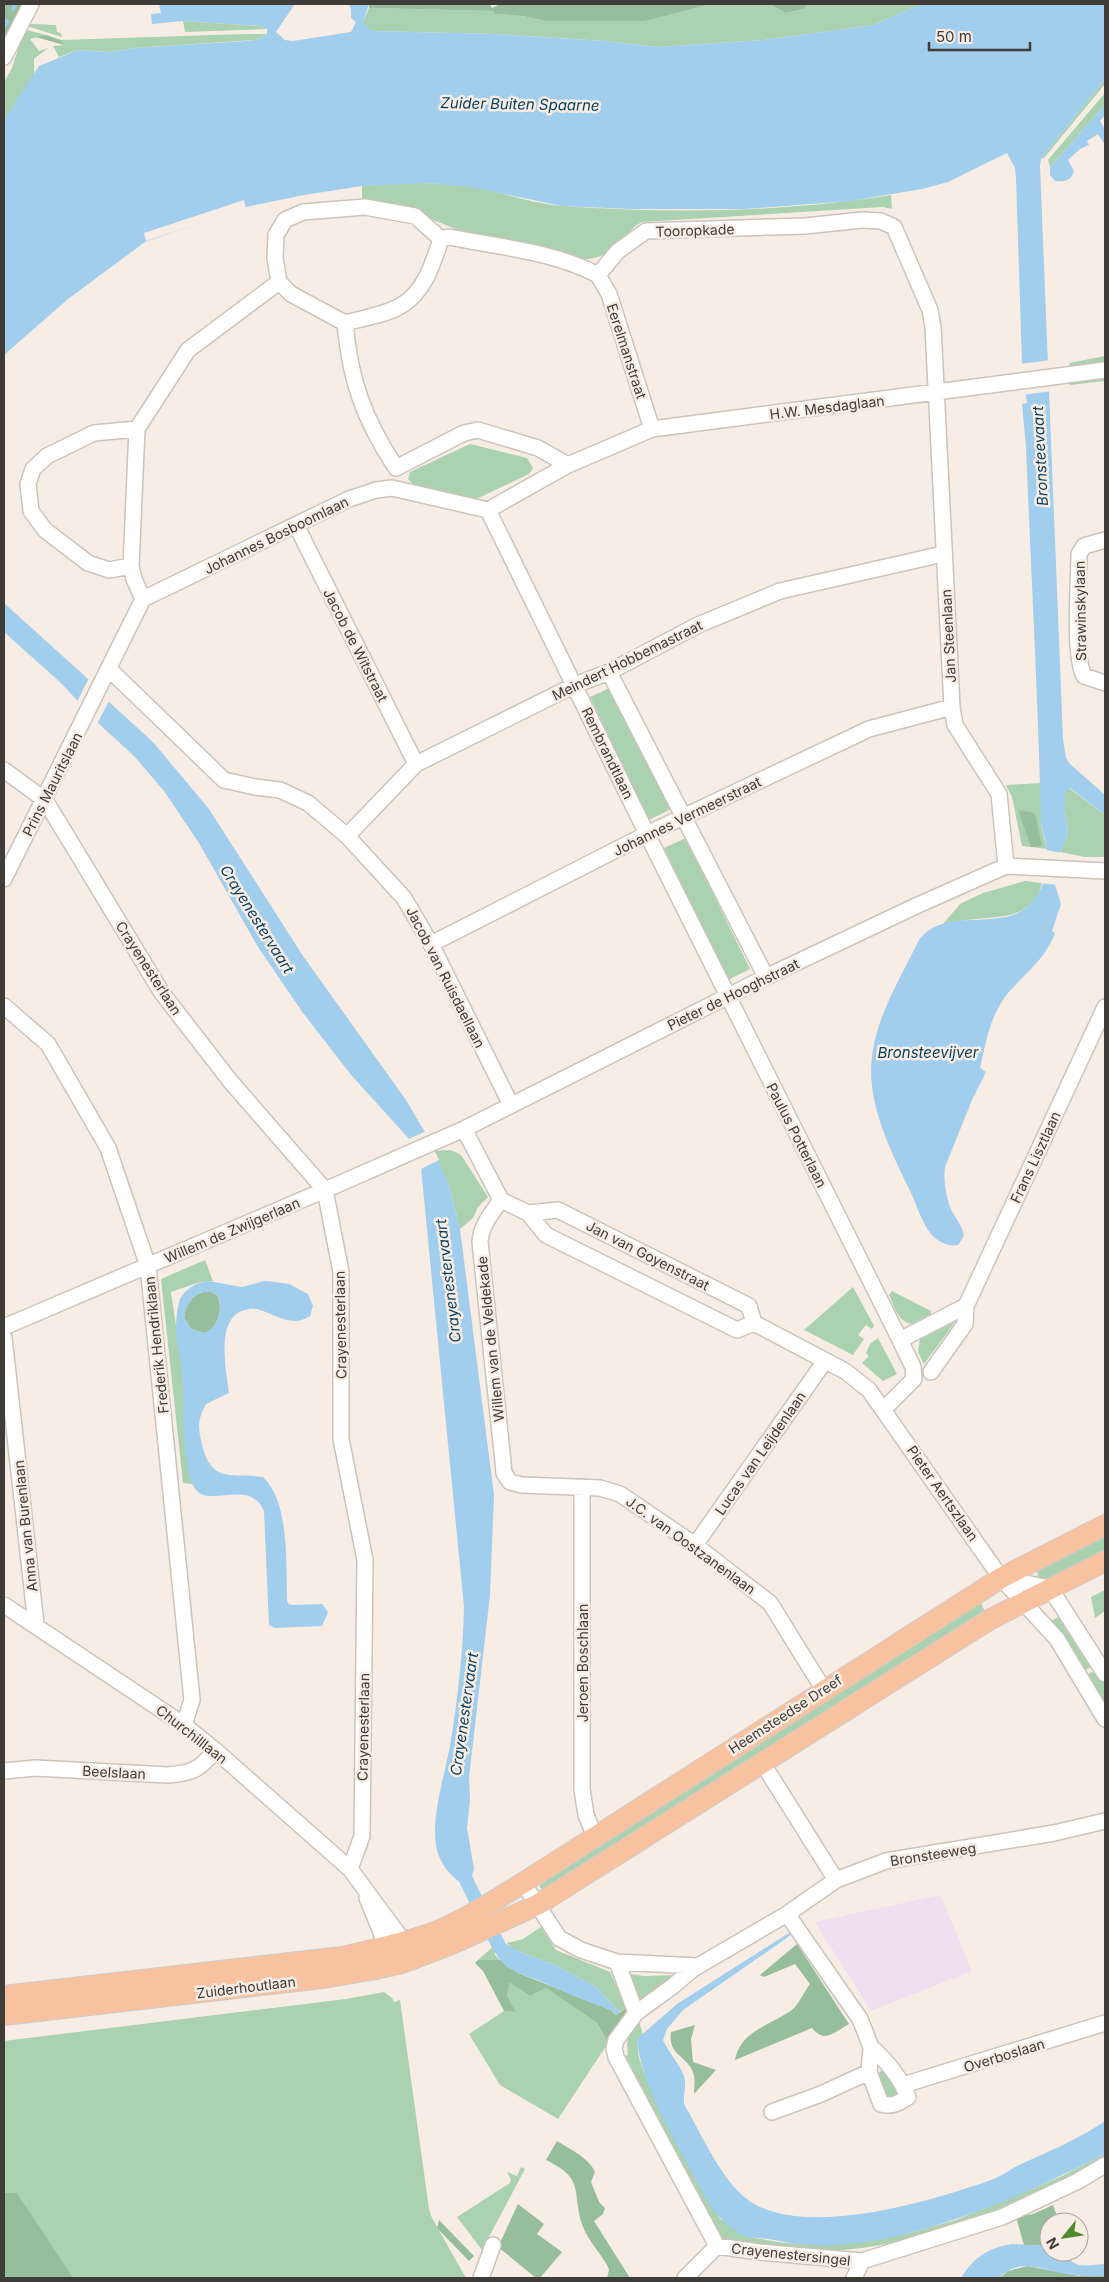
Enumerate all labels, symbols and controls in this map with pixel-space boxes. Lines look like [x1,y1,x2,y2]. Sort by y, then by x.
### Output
scale bar [929,20,1030,52]
text: 50 m [936,27,972,46]
water label: Zuider Buiten Spaarne [440,93,600,115]
street label: Tooropkade [655,220,735,240]
street label: Eerelmanstraat [604,301,651,401]
street label: H.W. Mesdaglaan [769,392,885,422]
water label: Bronsteevaart [1028,404,1052,506]
street label: Johannes Bosboomlaan [201,493,351,577]
street label: Strawinskylaan [1071,561,1089,661]
street label: Jacob de Witstraat [320,586,392,705]
street label: Jan Steenlaan [937,589,959,683]
street label: Meindert Hobbemastraat [549,616,705,704]
street label: Rembrandtlaan [578,704,638,802]
street label: Prins Mauritslaan [18,729,86,839]
street label: Johannes Vermeerstraat [610,773,764,859]
water label: Crayenestervaart [216,861,299,978]
street label: Jacob van Ruisdaellaan [403,904,489,1050]
street label: Crayenesterlaan [112,918,186,1018]
street label: Pieter de Hooghstraat [664,954,802,1033]
water label: Bronsteevijver [878,1043,979,1062]
street label: Paulus Potterlaan [763,1080,831,1190]
street label: Frans Lisztlaan [1006,1109,1064,1205]
street label: Willem de Zwijgerlaan [162,1194,302,1266]
water label: Crayenestervaart [431,1217,465,1344]
street label: Jan van Goyenstraat [584,1217,713,1294]
street label: Willem van de Veldekade [473,1255,507,1423]
street label: Crayenesterlaan [331,1271,349,1379]
street label: Frederik Hendriklaan [140,1276,172,1414]
street label: Lucas van Leijdenlaan [711,1388,809,1518]
street label: Pieter Aertszlaan [904,1442,982,1544]
street label: Anna van Burenlaan [10,1459,40,1593]
street label: J.C. van Oostzanenlaan [623,1492,759,1598]
street label: Jeroen Boschlaan [574,1604,591,1722]
water label: Crayenestervaart [446,1650,482,1777]
street label: Heemsteedse Dreef [725,1671,845,1757]
street label: Crayenesterlaan [354,1673,372,1781]
street label: Churchilllaan [153,1701,231,1767]
street label: Beelslaan [82,1762,146,1782]
street label: Bronsteeweg [889,1839,977,1869]
street label: Zuiderhoutlaan [196,1972,296,2002]
street label: Overboslaan [961,2035,1047,2075]
north arrow [1039,2212,1089,2262]
text: N [1042,2235,1062,2253]
street label: Crayenestersingel [731,2239,851,2269]

